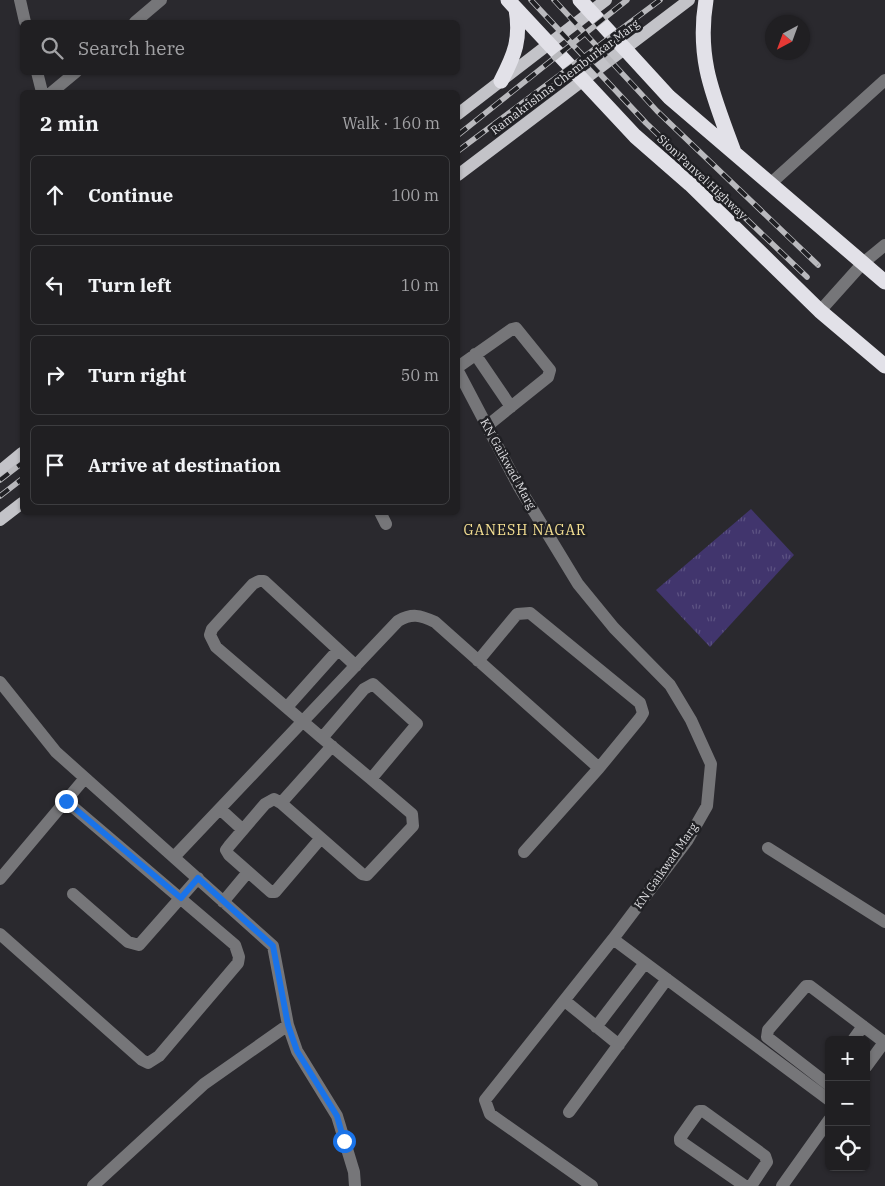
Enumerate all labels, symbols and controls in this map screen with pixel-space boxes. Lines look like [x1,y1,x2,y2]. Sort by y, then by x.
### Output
street label: Ramakrishna Chemburkar Marg [487,15,643,138]
north arrow [765,15,810,60]
search box [20,20,460,75]
icon: search [38,34,66,62]
text: Search here [78,36,185,60]
text: 2 min [40,109,99,137]
text: Walk · 160 m [342,113,440,133]
street label: Sion Panvel Highway [654,131,751,223]
icon: ahead [41,181,69,209]
text: Continue [88,183,173,207]
text: 100 m [391,185,439,205]
icon: left [41,271,69,299]
text: Turn left [88,273,171,297]
text: 10 m [401,275,439,295]
icon: right [41,361,69,389]
text: Turn right [88,363,186,387]
text: 50 m [401,365,439,385]
street label: KN Gaikwad Marg [477,416,540,512]
icon: arrive [41,451,69,479]
text: Arrive at destination [88,453,281,477]
district label: GANESH NAGAR [464,521,586,539]
route end [55,790,78,813]
street label: KN Gaikwad Marg [630,819,701,912]
map controls [825,1036,870,1171]
button: + [825,1036,870,1081]
button: − [825,1081,870,1126]
button: locate [825,1126,870,1171]
route start [333,1130,356,1153]

